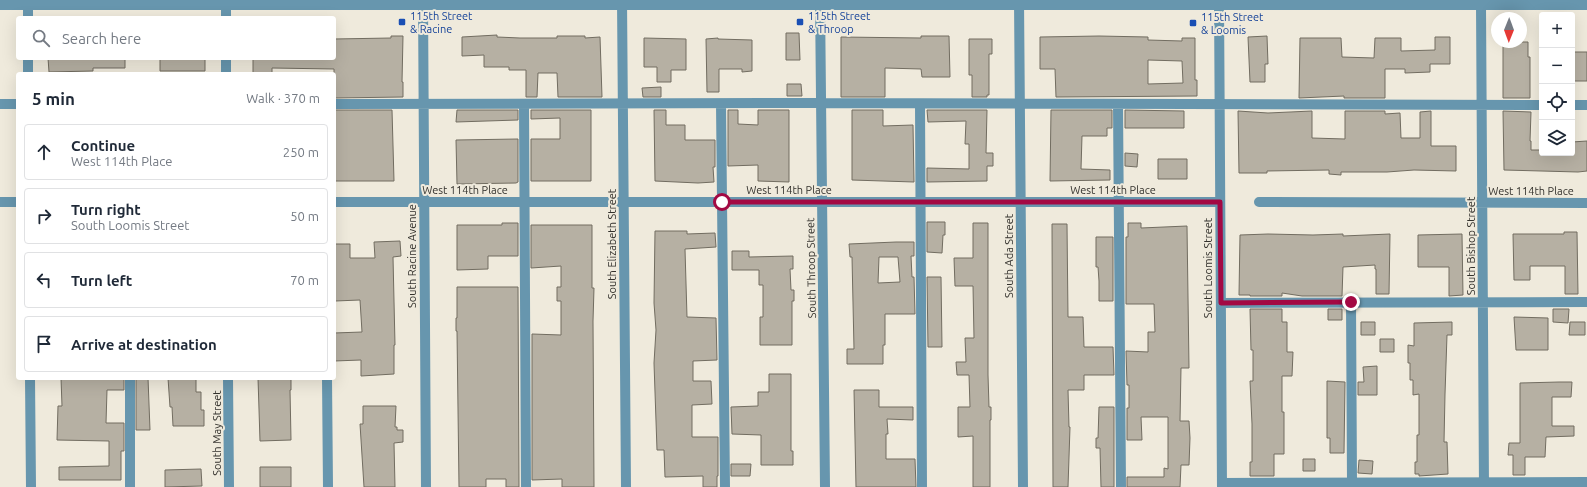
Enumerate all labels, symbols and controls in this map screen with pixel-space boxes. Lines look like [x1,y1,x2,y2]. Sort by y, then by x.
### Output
place label: 115th Street & Racine [410,10,473,35]
place label: 115th Street & Throop [808,10,871,35]
place label: 115th Street & Loomis [1201,11,1264,36]
north arrow [1491,12,1527,48]
map controls [1539,12,1575,156]
button: + [1539,12,1575,48]
search box [16,16,336,60]
marker: 115th Street & Racine [397,17,407,27]
marker: 115th Street & Throop [795,17,805,27]
marker: 115th Street & Loomis [1188,18,1198,28]
icon: search [30,27,52,49]
text: Search here [62,30,141,47]
button: − [1539,48,1575,84]
button: locate [1539,84,1575,120]
text: 5 min [32,89,75,108]
text: Walk · 370 m [246,91,320,105]
button: layers [1539,120,1575,156]
text: Continue [71,137,135,154]
icon: ahead [33,141,55,163]
text: 250 m [283,145,319,159]
text: West 114th Place [71,154,172,168]
street label: West 114th Place [422,184,508,196]
street label: West 114th Place [746,184,832,196]
street label: West 114th Place [1070,184,1156,196]
street label: West 114th Place [1488,185,1574,197]
street label: South Elizabeth Street [606,188,618,299]
route start [713,193,731,211]
street label: South Bishop Street [1465,196,1477,295]
text: Turn right [71,201,141,218]
street label: South Racine Avenue [406,204,418,308]
icon: right [33,205,55,227]
text: 50 m [290,209,319,223]
street label: South Ada Street [1003,213,1015,298]
street label: South Throop Street [804,217,818,318]
street label: South Loomis Street [1202,217,1214,318]
text: South Loomis Street [71,218,189,232]
icon: left [33,269,55,291]
text: Turn left [71,272,132,289]
text: 70 m [290,273,319,287]
route end [1342,293,1360,311]
icon: arrive [33,333,55,355]
text: Arrive at destination [71,336,217,353]
street label: South May Street [211,390,223,476]

